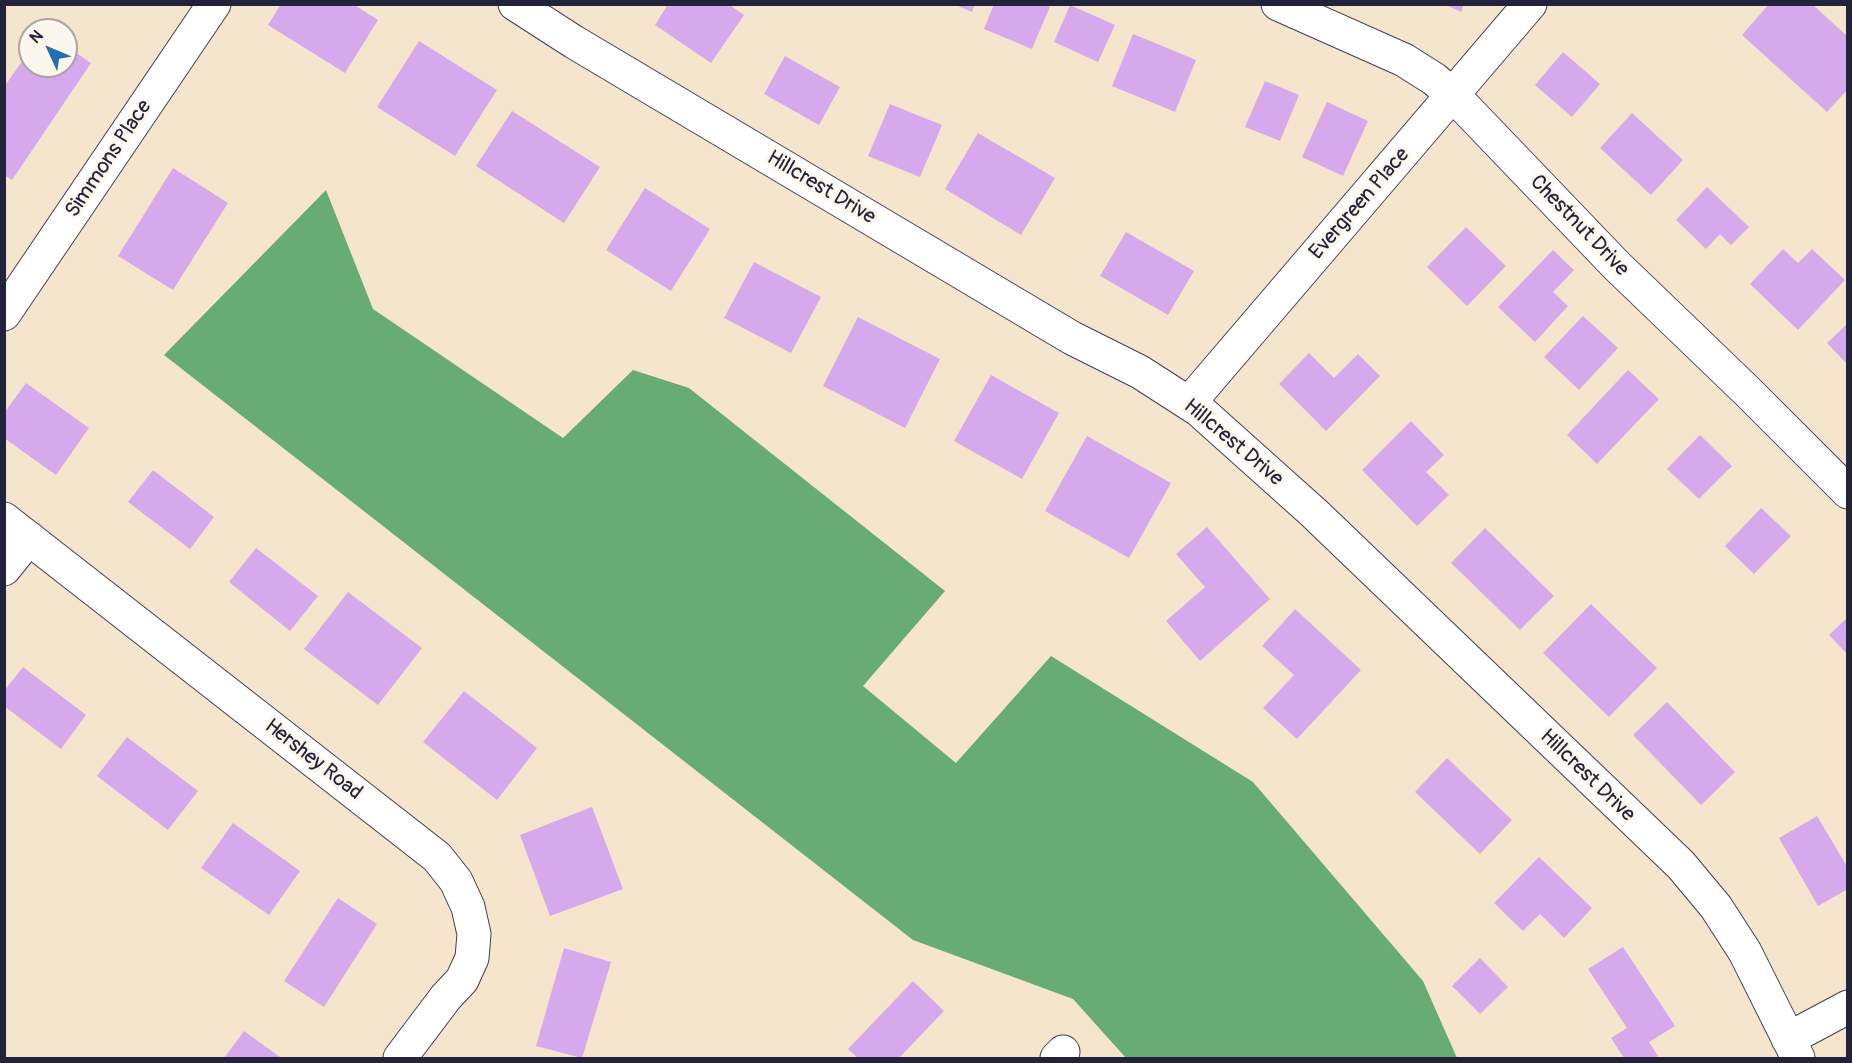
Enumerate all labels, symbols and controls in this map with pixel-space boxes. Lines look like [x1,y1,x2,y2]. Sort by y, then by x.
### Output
north arrow [18,18,78,78]
text: N [26,26,47,48]
street label: Simmons Place [60,95,158,223]
street label: Evergreen Place [1305,143,1415,265]
street label: Hillcrest Drive [762,146,880,230]
street label: Chestnut Drive [1524,170,1634,282]
street label: Hillcrest Drive [1178,394,1288,492]
street label: Hershey Road [259,714,367,806]
street label: Hillcrest Drive [1534,724,1640,828]

